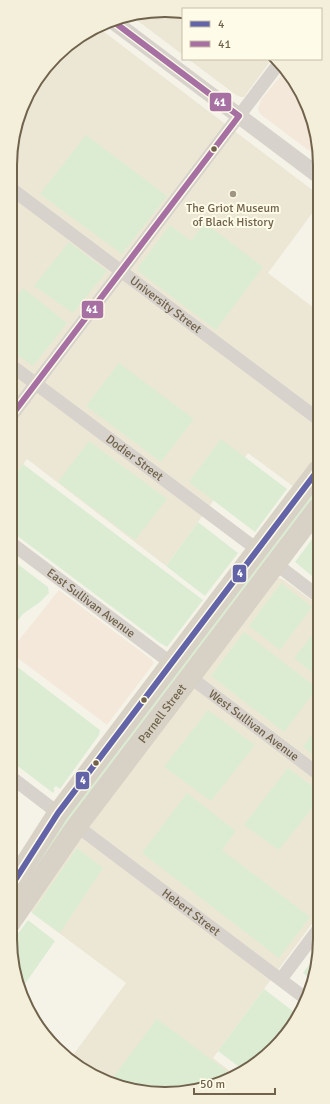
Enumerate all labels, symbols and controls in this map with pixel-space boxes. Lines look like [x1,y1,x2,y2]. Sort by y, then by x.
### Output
legend [182,8,322,60]
text: 4 [218,17,225,32]
text: 41 [218,37,231,52]
line badge: 41 [209,92,232,112]
text: 41 [214,96,226,109]
unlabelled marker [209,144,219,154]
marker: The Griot Museum of Black History [228,189,238,199]
place label: The Griot Museum of Black History [186,201,280,230]
street label: University Street [127,273,205,336]
line badge: 41 [81,300,104,319]
text: 41 [86,303,98,316]
street label: Dodier Street [103,431,166,484]
line badge: 4 [232,564,247,583]
street label: East Sullivan Avenue [44,565,138,641]
text: 4 [237,567,243,580]
street label: Parnell Street [135,681,190,746]
street label: West Sullivan Avenue [206,686,302,764]
unlabelled marker [139,695,149,705]
unlabelled marker [91,758,101,768]
line badge: 4 [75,771,90,790]
text: 4 [80,774,86,787]
street label: Hebert Street [159,885,223,939]
scale bar [194,1070,275,1096]
text: 50 m [200,1077,225,1092]

